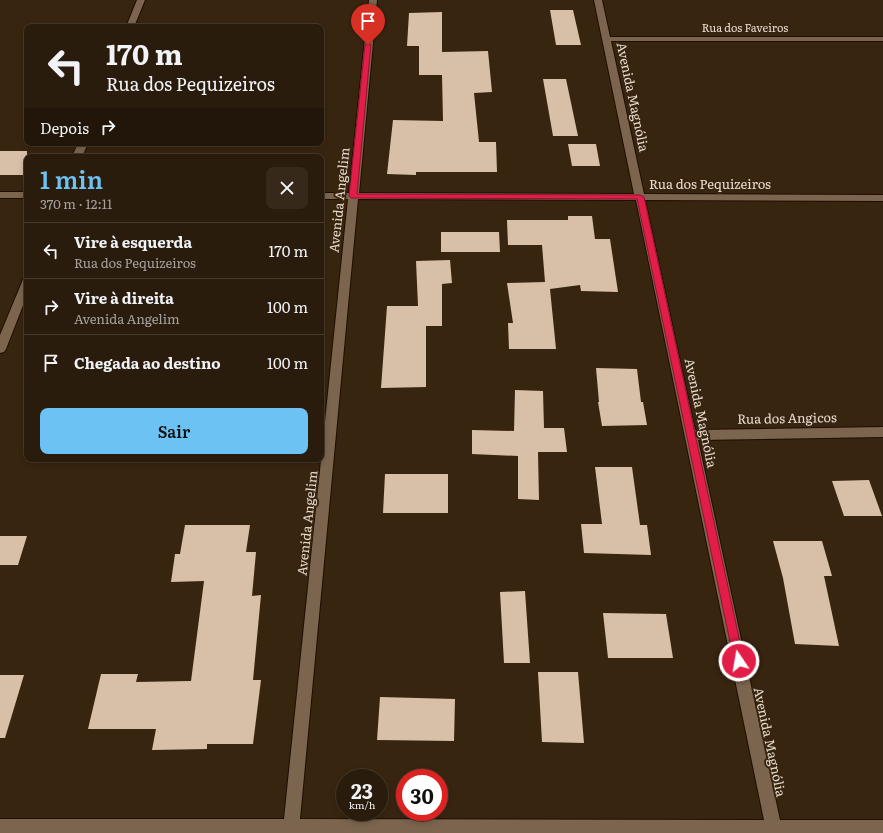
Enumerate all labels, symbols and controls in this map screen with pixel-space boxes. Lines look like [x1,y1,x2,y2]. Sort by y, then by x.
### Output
pin [351,4,385,45]
icon: arrive [357,10,379,32]
street label: Rua dos Faveiros [702,19,788,35]
text: 170 m [106,32,183,74]
icon: left [40,40,92,92]
street label: Avenida Magnólia [613,40,654,153]
text: Rua dos Pequizeiros [106,70,275,97]
text: Depois [40,116,89,139]
icon: right [97,116,119,138]
street label: Avenida Angelim [324,146,354,253]
text: 1 min [40,161,103,196]
button: close [266,167,308,209]
street label: Rua dos Pequizeiros [649,174,771,193]
text: 370 m · 12:11 [40,194,112,213]
text: Vire à esquerda [74,230,192,253]
text: 170 m [269,239,308,262]
icon: left [40,240,62,262]
text: Rua dos Pequizeiros [74,253,196,272]
text: Vire à direita [74,286,174,309]
text: 100 m [267,295,308,318]
icon: right [40,296,62,318]
text: Avenida Angelim [74,309,180,328]
text: Chegada ao destino [74,351,221,374]
text: 100 m [267,351,308,374]
icon: arrive [40,352,62,374]
street label: Avenida Magnólia [681,356,722,469]
street label: Rua dos Angicos [737,407,837,428]
button: Sair [40,408,308,454]
street label: Avenida Angelim [292,469,322,576]
position arrow [718,640,760,682]
street label: Avenida Magnólia [750,685,791,798]
speed limit sign: 30 [396,769,448,821]
text: 23 [351,775,373,805]
text: km/h [349,797,375,812]

